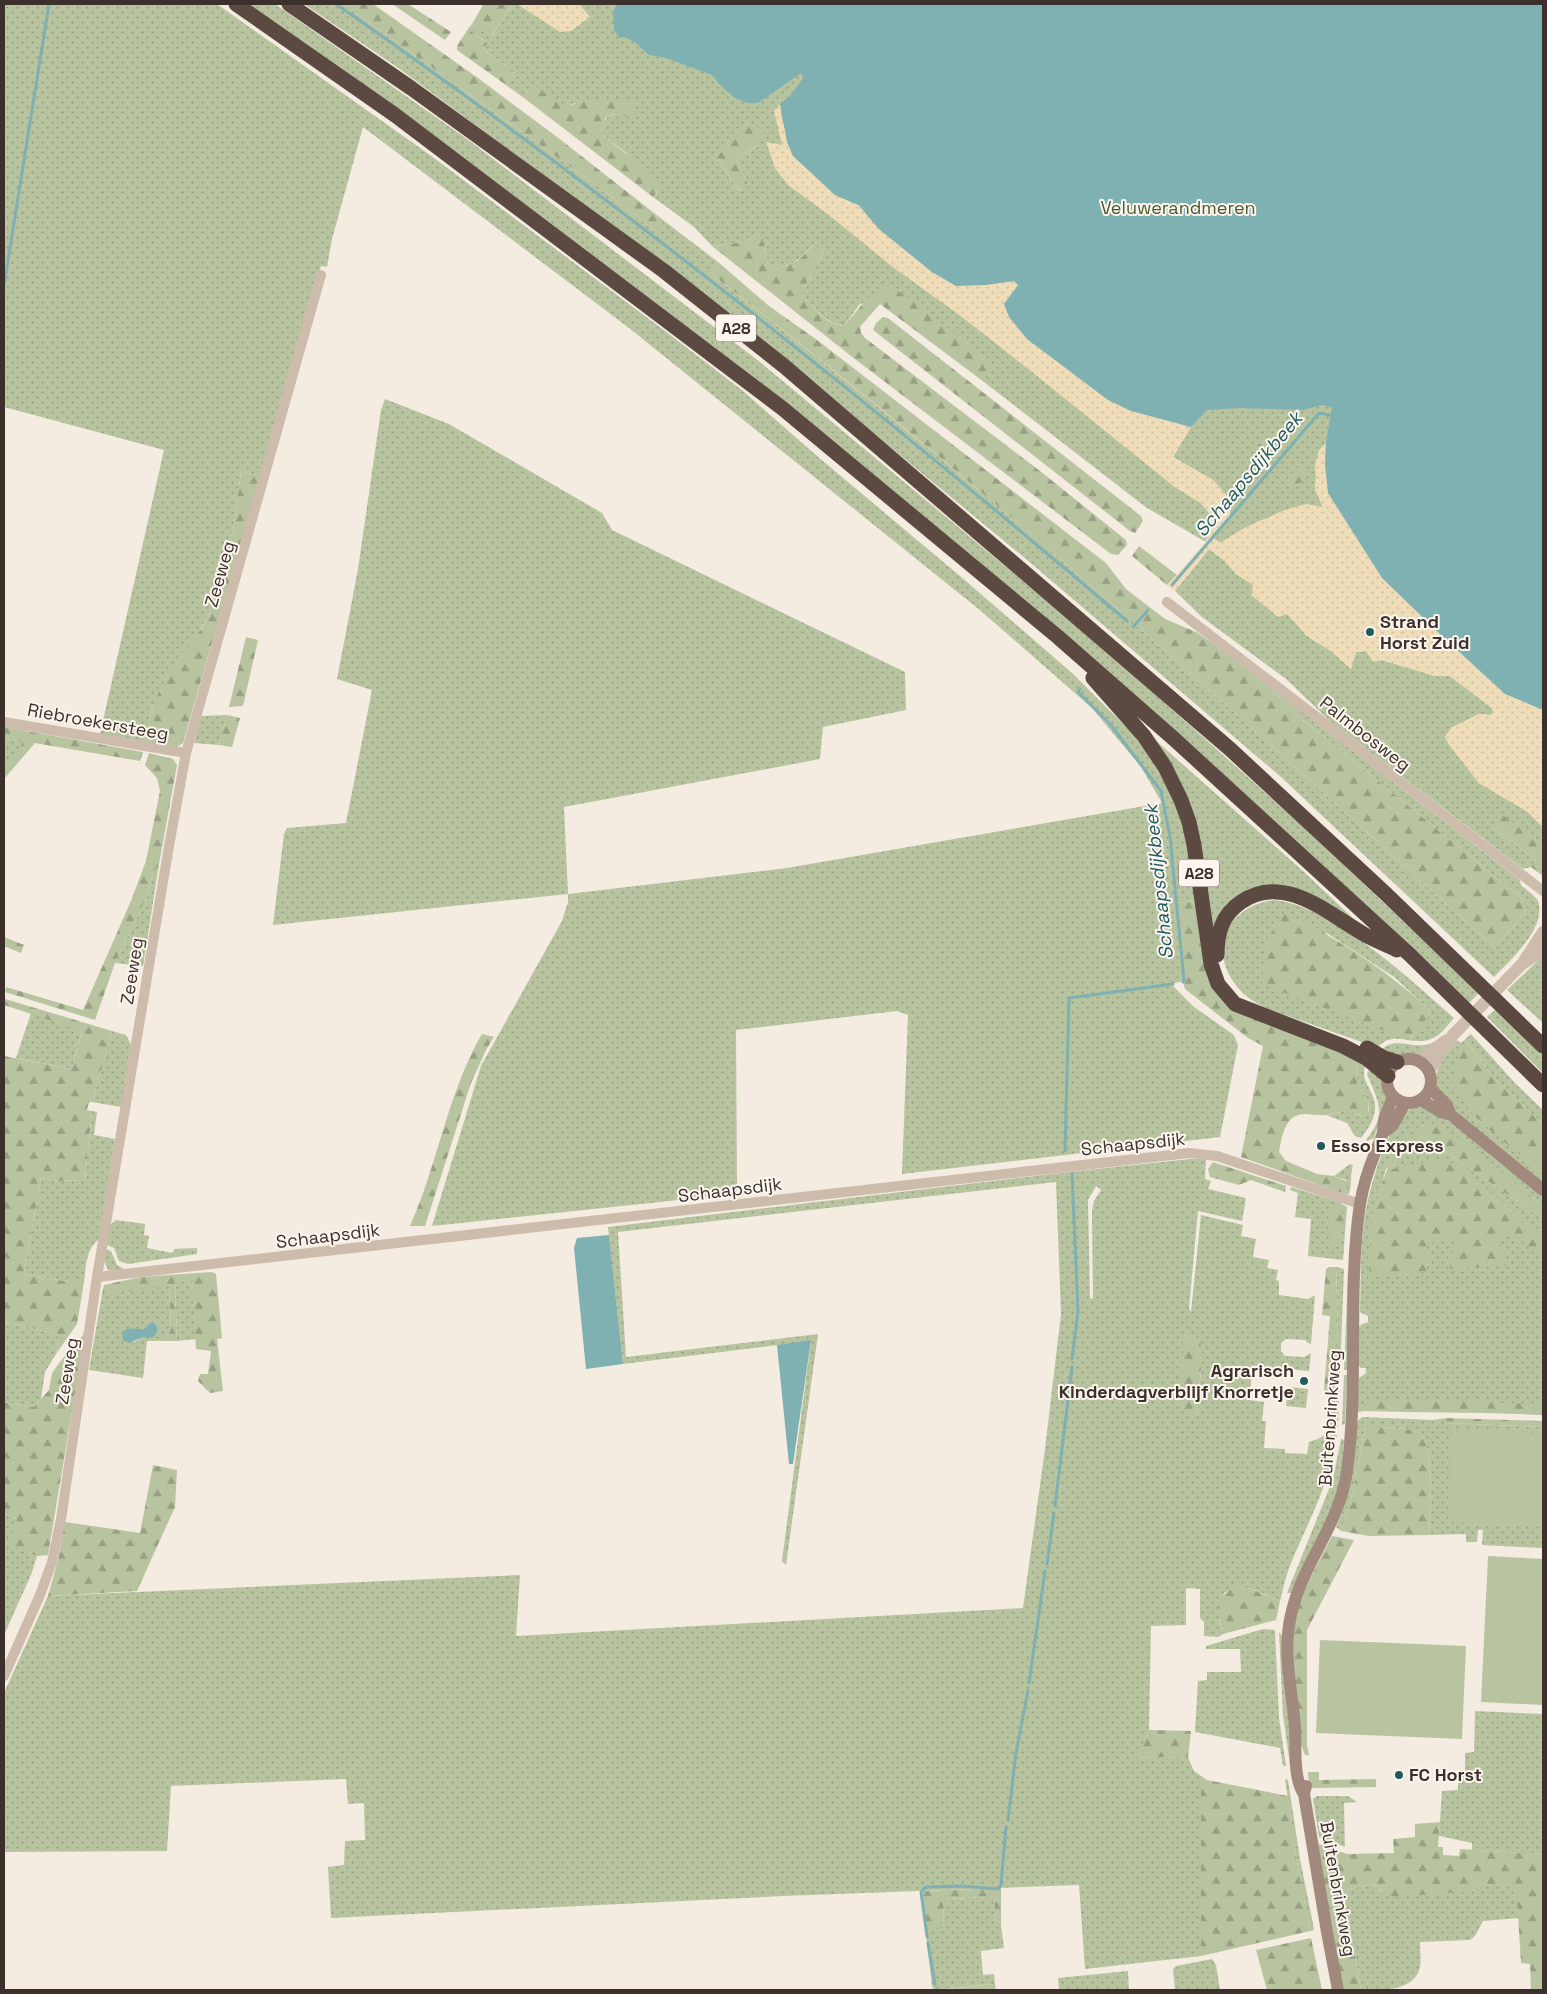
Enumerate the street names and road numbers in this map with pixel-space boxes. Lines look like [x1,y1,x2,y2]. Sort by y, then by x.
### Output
road number: A28 [716,314,756,342]
street label: Zeeweg [199,538,240,610]
street label: Palmbosweg [1315,691,1415,776]
street label: Riebroekersteeg [26,698,170,745]
road number: A28 [1179,860,1219,886]
street label: Zeeweg [115,936,148,1006]
street label: Schaapsdijk [1080,1127,1187,1160]
street label: Schaapsdijk [677,1172,784,1207]
street label: Schaapsdijk [275,1218,382,1253]
street label: Zeeweg [50,1336,83,1406]
street label: Buitenbrinkweg [1313,1349,1346,1487]
street label: Buitenbrinkweg [1315,1819,1362,1958]

